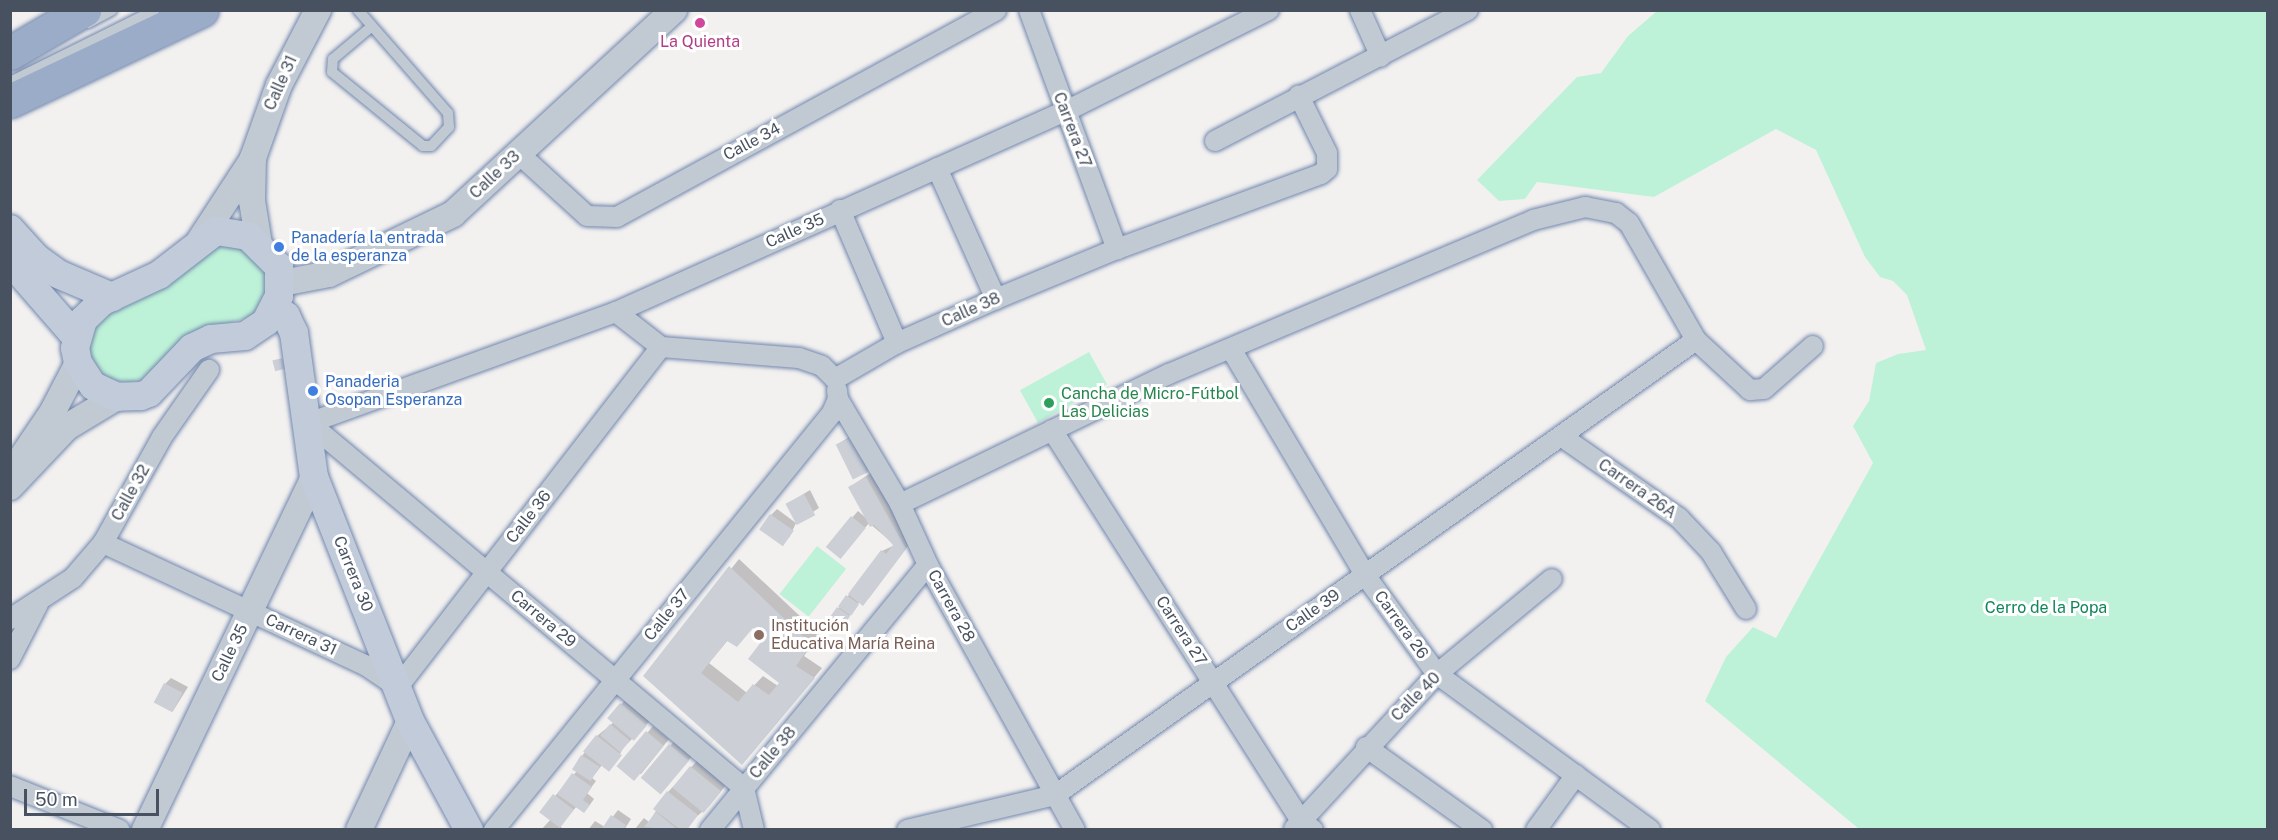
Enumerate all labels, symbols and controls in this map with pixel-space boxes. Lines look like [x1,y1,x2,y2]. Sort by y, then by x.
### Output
marker: La Quienta [693,16,707,30]
place label: La Quienta [660,32,740,52]
street label: Calle 31 [260,52,302,114]
street label: Carrera 27 [1049,90,1095,170]
street label: Calle 34 [720,119,784,165]
street label: Calle 33 [466,147,524,203]
street label: Calle 35 [763,210,827,252]
place label: Panadería la entrada de la esperanza [291,228,444,266]
marker: Panadería la entrada de la esperanza [272,240,286,254]
street label: Calle 38 [939,289,1003,331]
place label: Panaderia Osopan Esperanza [325,372,462,410]
marker: Panaderia Osopan Esperanza [306,384,320,398]
place label: Cancha de Micro-Fútbol Las Delicias [1061,384,1239,422]
marker: Cancha de Micro-Fútbol Las Delicias [1042,396,1056,410]
street label: Carrera 26A [1594,455,1680,523]
street label: Calle 32 [108,462,154,524]
street label: Calle 36 [502,487,556,547]
street label: Carrera 30 [329,533,377,615]
street label: Carrera 28 [923,566,979,646]
street label: Calle 37 [640,585,694,645]
street label: Calle 39 [1282,585,1344,637]
street label: Carrera 29 [506,586,580,652]
street label: Carrera 26 [1370,587,1432,663]
street label: Carrera 27 [1151,593,1211,669]
park label: Cerro de la Popa [1985,598,2107,618]
street label: Carrera 31 [262,610,340,660]
place label: Institución Educativa María Reina [771,616,935,654]
street label: Calle 35 [208,621,252,685]
marker: Institución Educativa María Reina [752,628,766,642]
street label: Calle 40 [1387,668,1445,726]
street label: Calle 38 [746,723,800,783]
scale bar [27,777,162,815]
text: 50 m [35,789,78,810]

